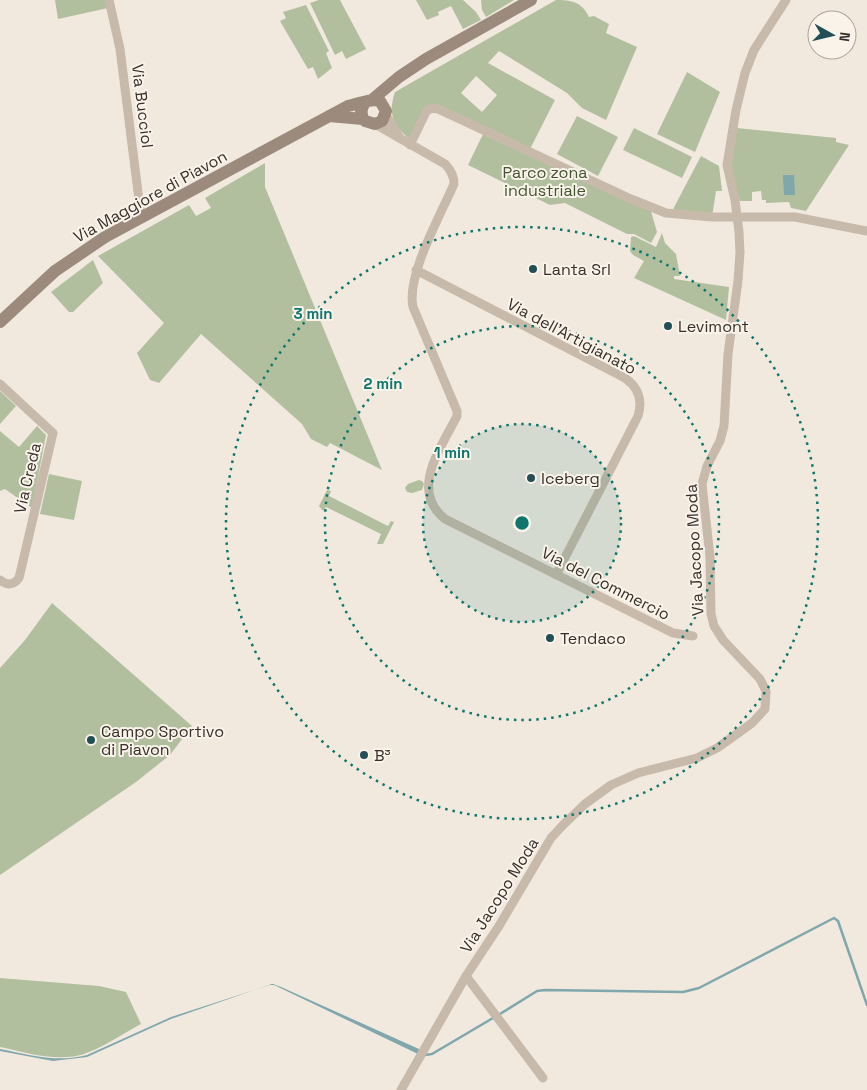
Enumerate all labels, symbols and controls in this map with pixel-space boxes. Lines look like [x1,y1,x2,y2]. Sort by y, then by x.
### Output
north arrow [807,10,857,60]
text: N [835,31,854,43]
street label: Via Bucciol [127,63,158,149]
street label: Via Maggiore di Piavon [70,145,231,247]
park label: Parco zona industriale [503,162,587,201]
place label: Lanta Srl [543,259,611,280]
marker: Lanta Srl [527,263,539,275]
street label: Via dell'Artigianato [503,293,640,379]
text: 3 min [294,304,332,323]
place label: Levimont [678,316,749,337]
marker: Levimont [662,320,674,332]
text: 2 min [364,374,402,393]
street label: Via Creda [9,441,46,516]
text: 1 min [434,443,470,462]
place label: Iceberg [541,468,600,489]
marker: Iceberg [525,472,537,484]
street label: Via Jacopo Moda [681,483,708,617]
centre of rings [513,514,531,532]
street label: Via del Commercio [538,542,673,625]
place label: Tendaco [560,628,626,649]
marker: Tendaco [544,632,556,644]
place label: Campo Sportivo di Piavon [101,721,224,760]
marker: Campo Sportivo di Piavon [85,734,97,746]
place label: B³ [374,745,391,766]
marker: B³ [358,749,370,761]
street label: Via Jacopo Moda [455,834,543,957]

